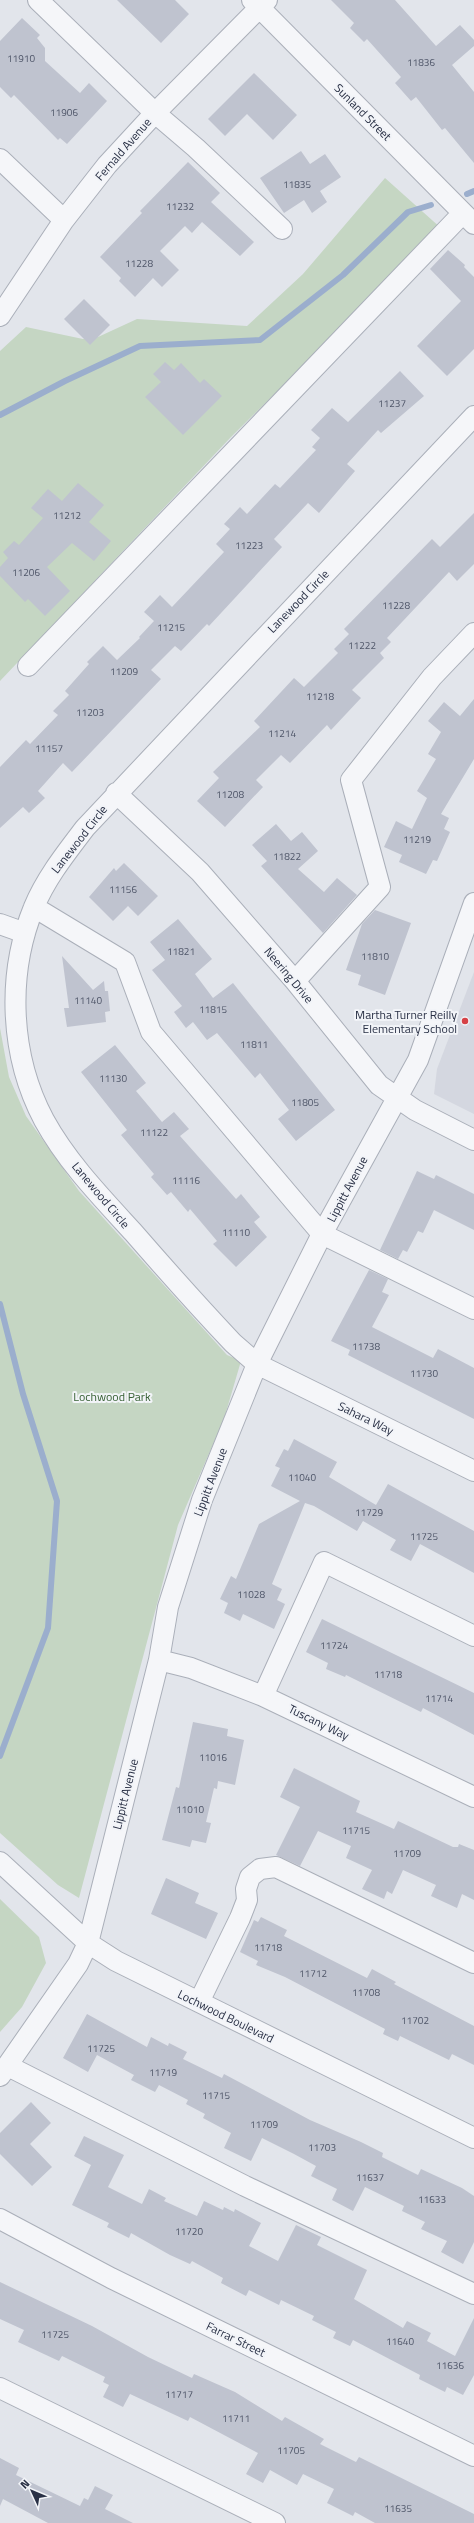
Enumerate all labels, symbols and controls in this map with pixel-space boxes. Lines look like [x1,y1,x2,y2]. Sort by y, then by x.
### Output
house number: 11910 [7,51,35,66]
house number: 11836 [407,55,435,70]
street label: Sunland Street [330,79,397,146]
house number: 11906 [50,105,78,120]
street label: Fernald Avenue [90,113,156,185]
house number: 11835 [283,177,311,192]
house number: 11232 [166,199,194,214]
house number: 11228 [125,256,153,271]
house number: 11237 [378,396,406,411]
house number: 11212 [53,508,81,523]
house number: 11223 [235,538,263,553]
house number: 11206 [12,565,40,580]
street label: Lanewood Circle [263,565,333,637]
house number: 11228 [382,598,410,613]
house number: 11215 [157,620,185,635]
house number: 11222 [348,638,376,653]
house number: 11209 [110,664,138,679]
house number: 11218 [306,689,334,704]
house number: 11203 [76,705,104,720]
house number: 11214 [268,726,296,741]
house number: 11157 [35,741,63,756]
house number: 11208 [216,787,244,802]
street label: Lanewood Circle [46,801,112,877]
house number: 11219 [403,832,431,847]
house number: 11822 [273,849,301,864]
house number: 11156 [109,882,137,897]
street label: Neering Drive [260,943,318,1007]
house number: 11821 [167,944,195,959]
house number: 11810 [361,949,389,964]
house number: 11140 [74,993,102,1008]
house number: 11815 [199,1002,227,1017]
place label: Martha Turner Reilly Elementary School [355,1005,457,1038]
marker: Martha Turner Reilly Elementary School [460,1016,470,1026]
house number: 11811 [240,1037,268,1052]
house number: 11130 [99,1071,127,1086]
house number: 11805 [291,1095,319,1110]
house number: 11122 [140,1125,168,1140]
street label: Lippitt Avenue [322,1153,372,1225]
street label: Lanewood Circle [67,1157,135,1233]
house number: 11116 [172,1173,200,1188]
house number: 11110 [222,1225,250,1240]
house number: 11738 [352,1339,380,1354]
house number: 11730 [410,1366,438,1381]
park label: Lochwood Park [73,1387,151,1406]
street label: Sahara Way [335,1396,397,1440]
street label: Lippitt Avenue [188,1445,232,1519]
house number: 11040 [288,1470,316,1485]
house number: 11729 [355,1505,383,1520]
house number: 11725 [410,1529,438,1544]
house number: 11028 [237,1587,265,1602]
house number: 11724 [320,1638,348,1653]
house number: 11718 [374,1667,402,1682]
house number: 11714 [425,1691,453,1706]
street label: Tuscany Way [285,1699,353,1745]
house number: 11016 [199,1750,227,1765]
street label: Lippitt Avenue [107,1757,143,1831]
house number: 11010 [176,1802,204,1817]
house number: 11715 [342,1823,370,1838]
house number: 11709 [393,1846,421,1861]
house number: 11718 [254,1940,282,1955]
house number: 11712 [299,1966,327,1981]
street label: Lochwood Boulevard [175,1984,277,2048]
house number: 11708 [352,1985,380,2000]
house number: 11702 [401,2013,429,2028]
house number: 11725 [87,2041,115,2056]
house number: 11719 [149,2065,177,2080]
house number: 11715 [202,2088,230,2103]
house number: 11709 [250,2117,278,2132]
house number: 11703 [308,2140,336,2155]
house number: 11637 [356,2170,384,2185]
house number: 11633 [418,2192,446,2207]
house number: 11720 [175,2224,203,2239]
street label: Farrar Street [203,2316,270,2362]
house number: 11725 [41,2327,69,2342]
house number: 11640 [386,2334,414,2349]
house number: 11636 [436,2358,464,2373]
house number: 11717 [165,2387,193,2402]
house number: 11711 [222,2411,250,2426]
house number: 11705 [277,2443,305,2458]
north arrow [12,2471,52,2511]
text: N [16,2476,33,2492]
house number: 11635 [384,2501,412,2516]

